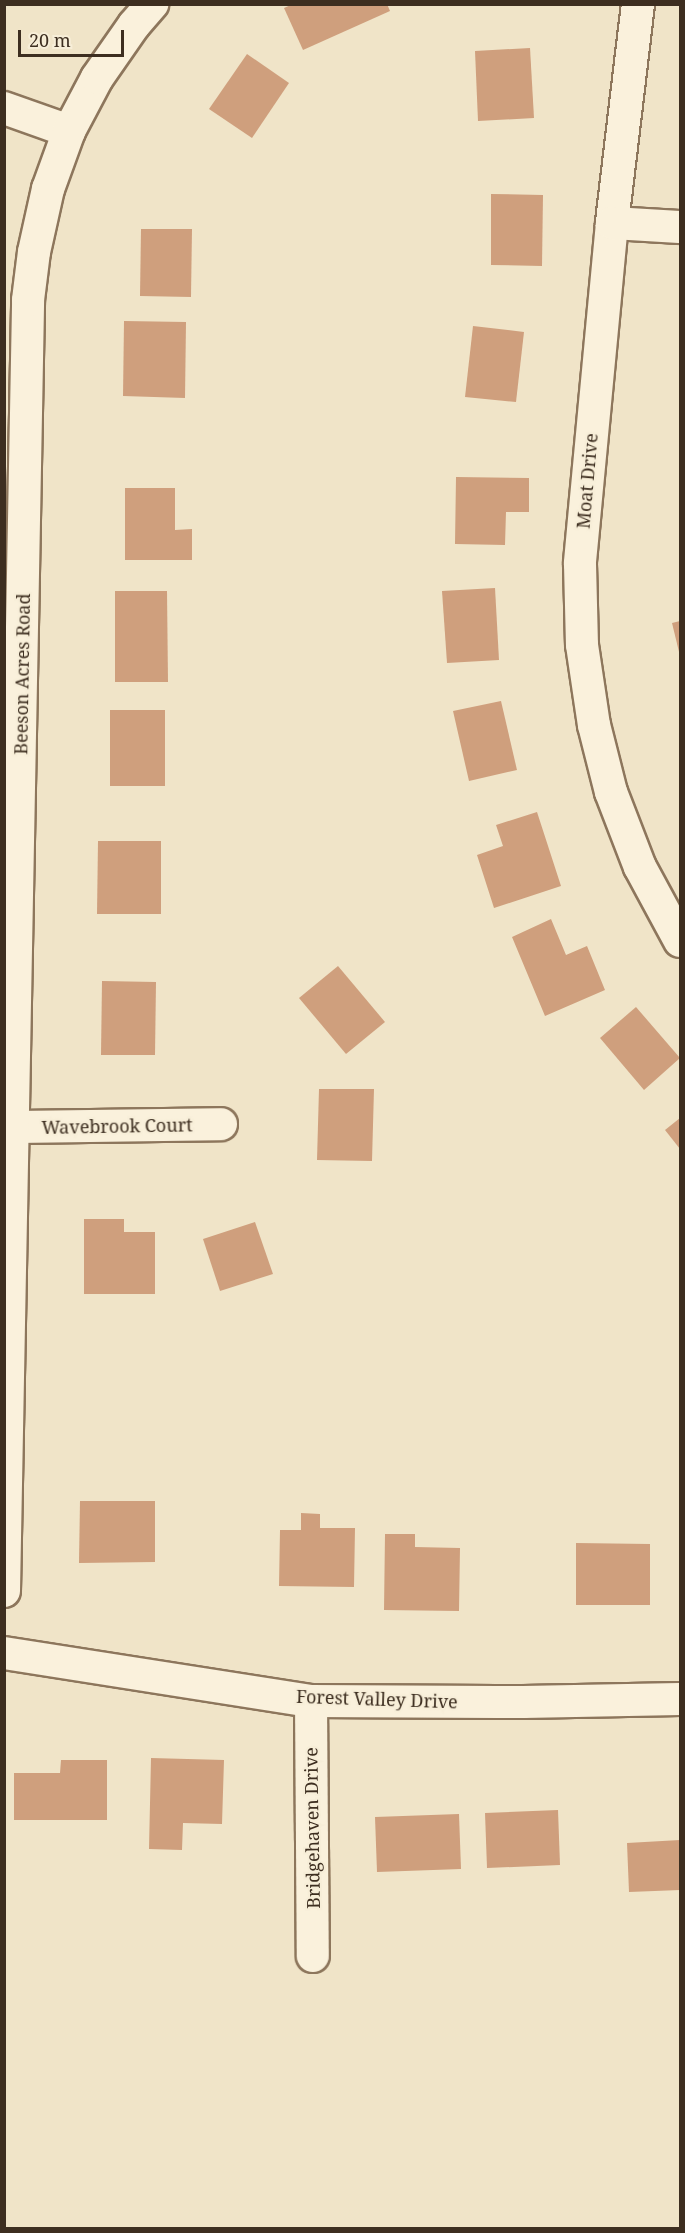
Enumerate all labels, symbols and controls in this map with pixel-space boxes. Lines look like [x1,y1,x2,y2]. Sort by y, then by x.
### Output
scale bar [21,18,128,56]
text: 20 m [29,28,71,52]
street label: Moat Drive [572,432,602,530]
street label: Beeson Acres Road [10,593,34,755]
street label: Wavebrook Court [41,1114,193,1138]
street label: Forest Valley Drive [296,1685,458,1713]
street label: Bridgehaven Drive [300,1747,324,1909]

